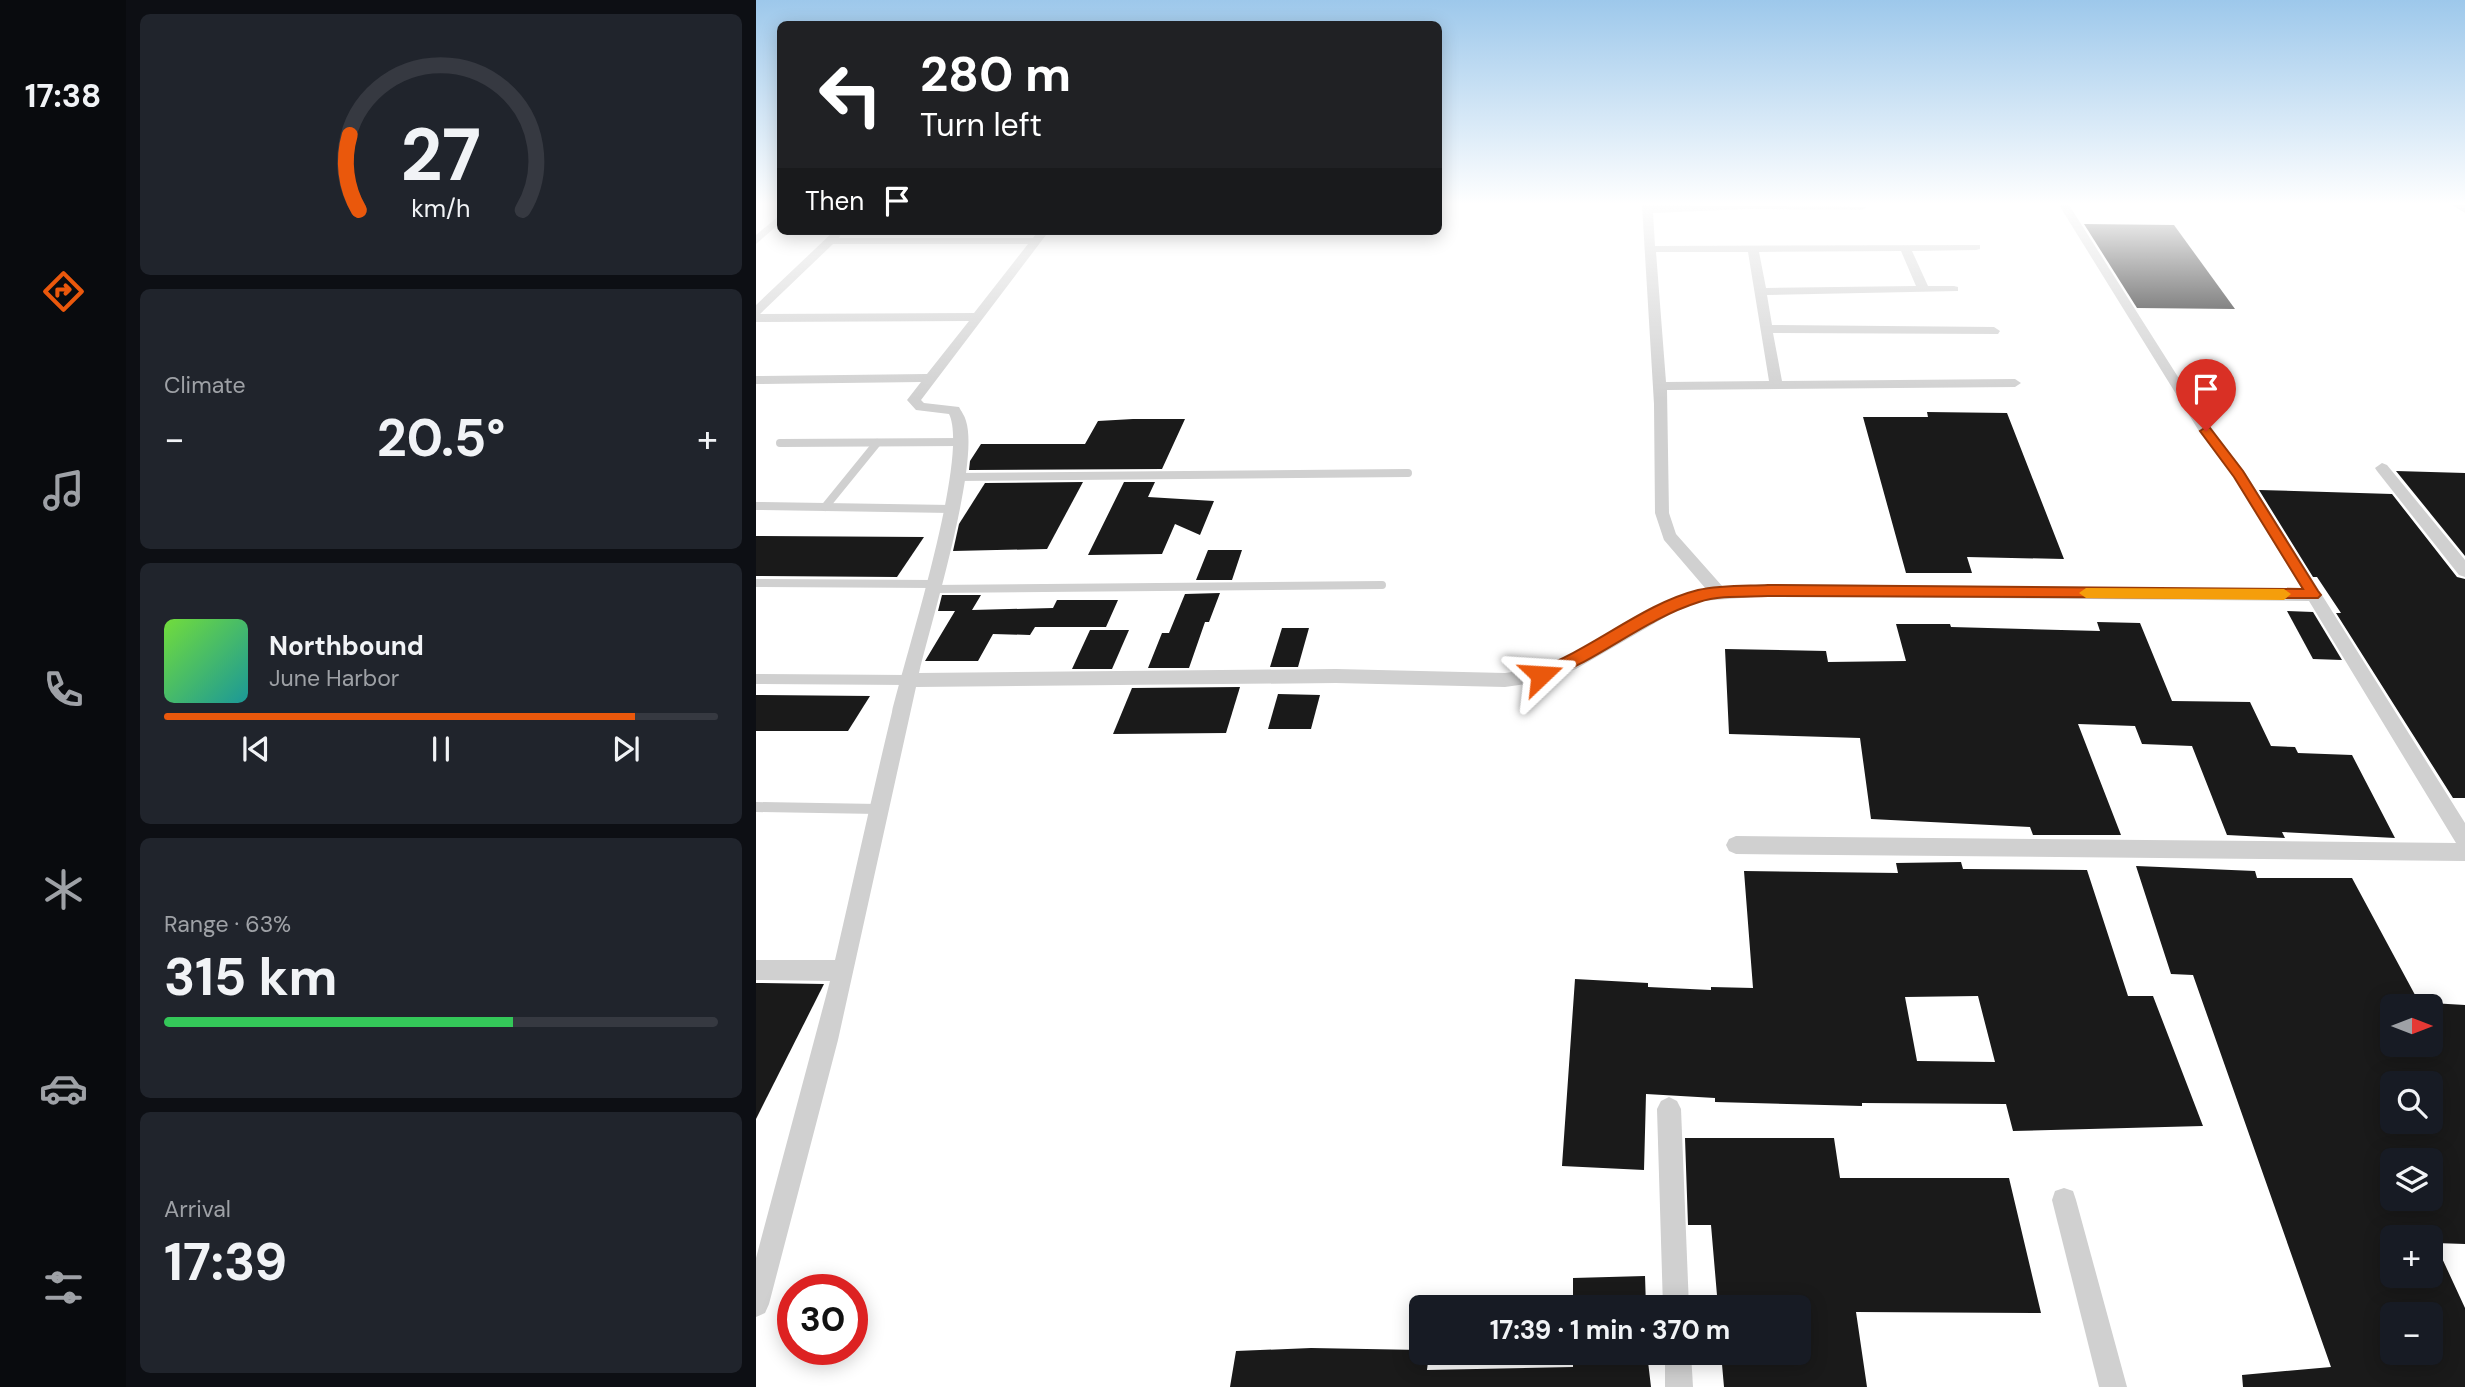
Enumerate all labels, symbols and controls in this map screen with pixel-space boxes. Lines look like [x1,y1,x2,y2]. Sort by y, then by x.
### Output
text: 280 m [920,42,1071,106]
icon: left [805,49,896,140]
text: 17:38 [25,75,101,117]
text: Turn left [920,104,1042,146]
text: 27 [401,109,481,204]
icon: arrive [878,182,916,220]
text: Then [805,184,864,218]
text: km/h [411,192,471,225]
icon: directions [39,267,88,316]
pin [2176,359,2236,431]
text: Climate [164,370,246,400]
icon: arrive [2187,370,2225,408]
text: 20.5° [377,404,505,472]
text: − [164,414,185,464]
text: + [697,414,718,464]
icon: music [39,466,88,515]
text: Northbound [269,629,424,663]
position arrow [1504,638,1578,712]
text: June Harbor [269,663,399,693]
icon: phone [39,665,88,714]
icon: previous [237,730,275,768]
icon: pause [422,730,460,768]
icon: next [607,730,645,768]
icon: climate [39,865,88,914]
text: Range · 63% [164,909,291,939]
text: 315 km [164,943,337,1011]
north arrow [2380,994,2443,1057]
map controls [2380,994,2443,1365]
icon: car [39,1064,88,1113]
button: search [2380,1071,2443,1134]
button: layers [2380,1148,2443,1211]
text: Arrival [164,1194,231,1224]
button: + [2380,1225,2443,1288]
text: 17:39 [164,1228,287,1296]
icon: filters [39,1263,88,1312]
speed limit sign: 30 [777,1274,868,1365]
button: − [2380,1302,2443,1365]
text: 17:39 · 1 min · 370 m [1490,1313,1730,1347]

